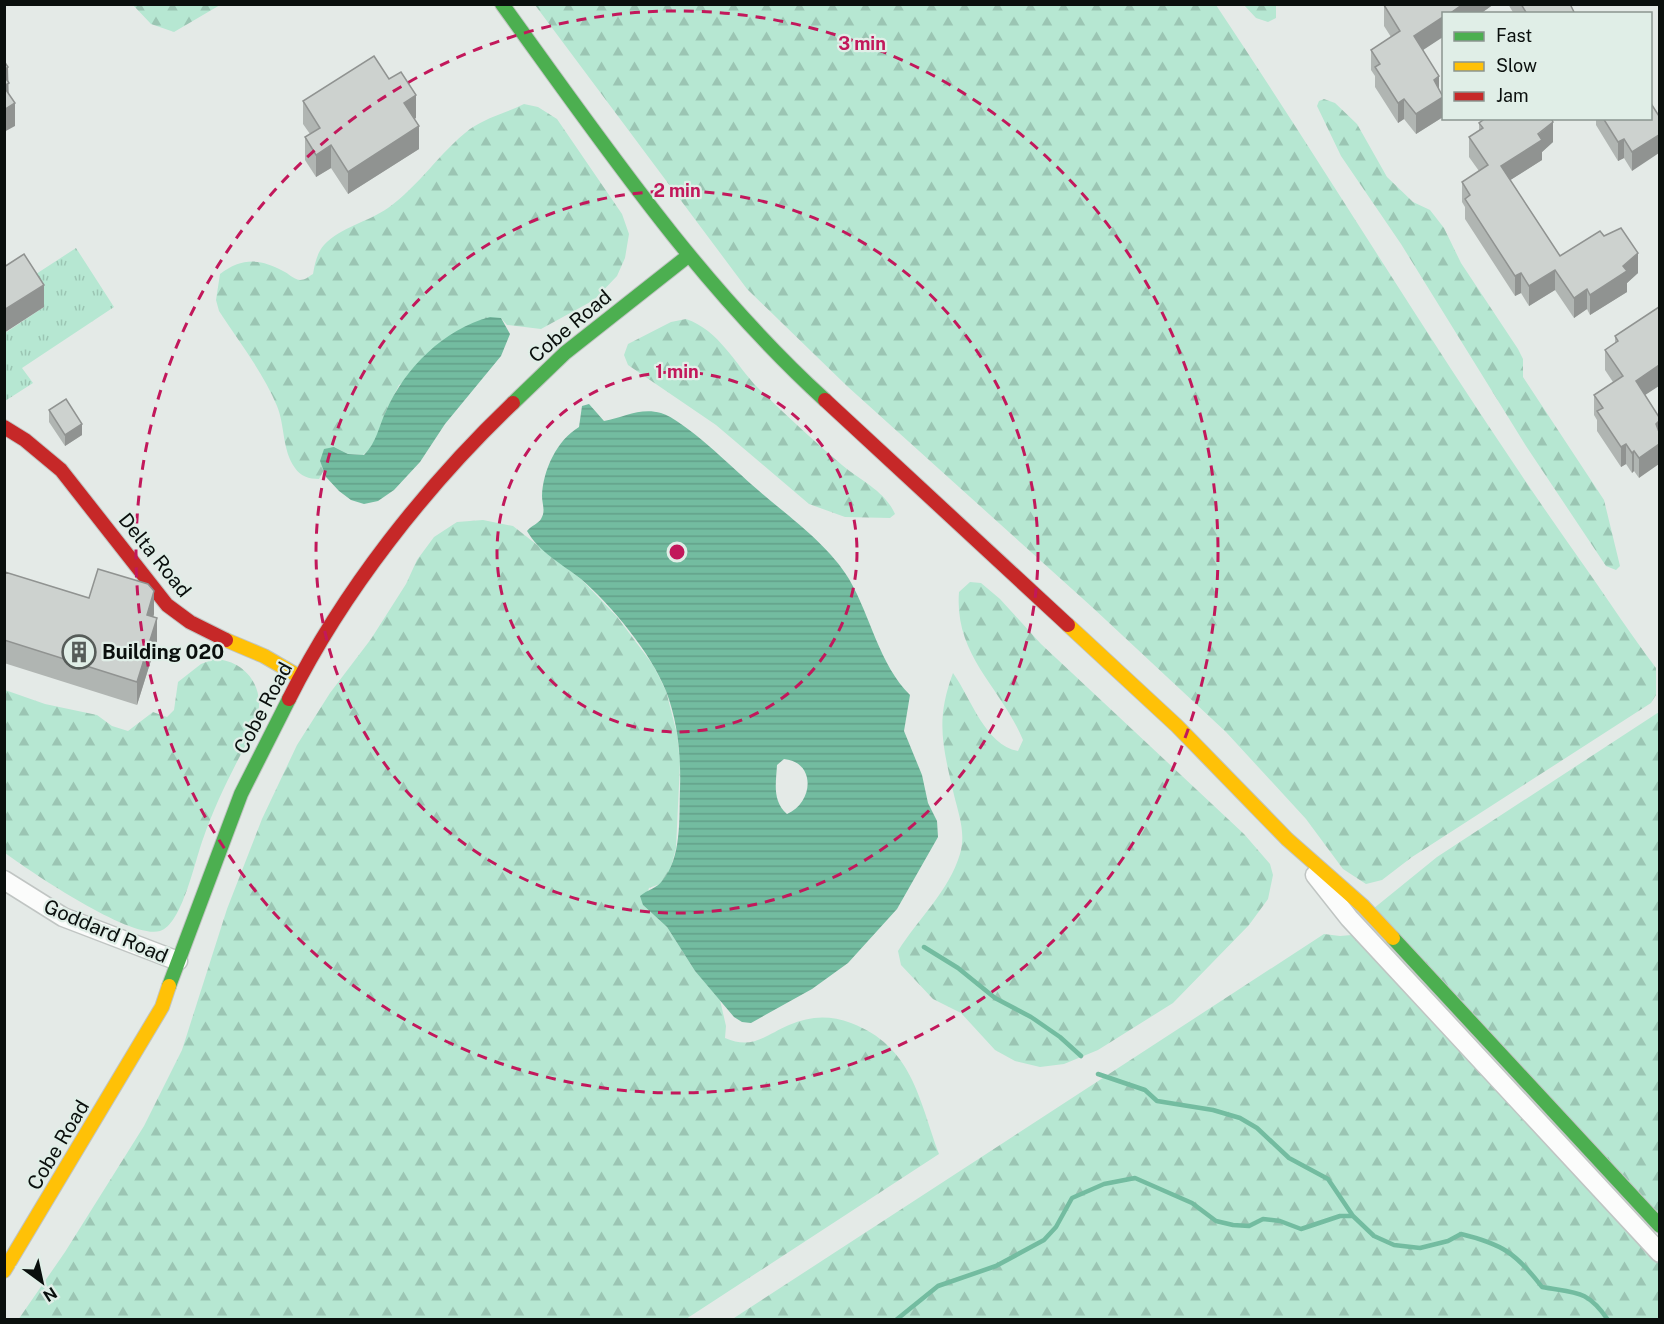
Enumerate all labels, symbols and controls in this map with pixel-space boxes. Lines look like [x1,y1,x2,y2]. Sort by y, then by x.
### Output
legend [1442,12,1652,120]
text: Fast [1496,25,1532,46]
text: 3 min [838,33,886,54]
text: Slow [1496,55,1537,76]
text: Jam [1496,85,1529,106]
text: 2 min [653,180,701,201]
street label: Cobe Road [524,285,616,367]
text: 1 min [655,361,699,382]
street label: Delta Road [114,508,196,602]
centre of rings [667,542,687,562]
building icon: Building 020 [61,634,97,670]
place label: Building 020 [102,640,224,664]
street label: Cobe Road [229,658,297,758]
street label: Goddard Road [40,894,172,968]
street label: Cobe Road [22,1096,94,1194]
north arrow [12,1252,72,1312]
text: N [39,1283,60,1306]

